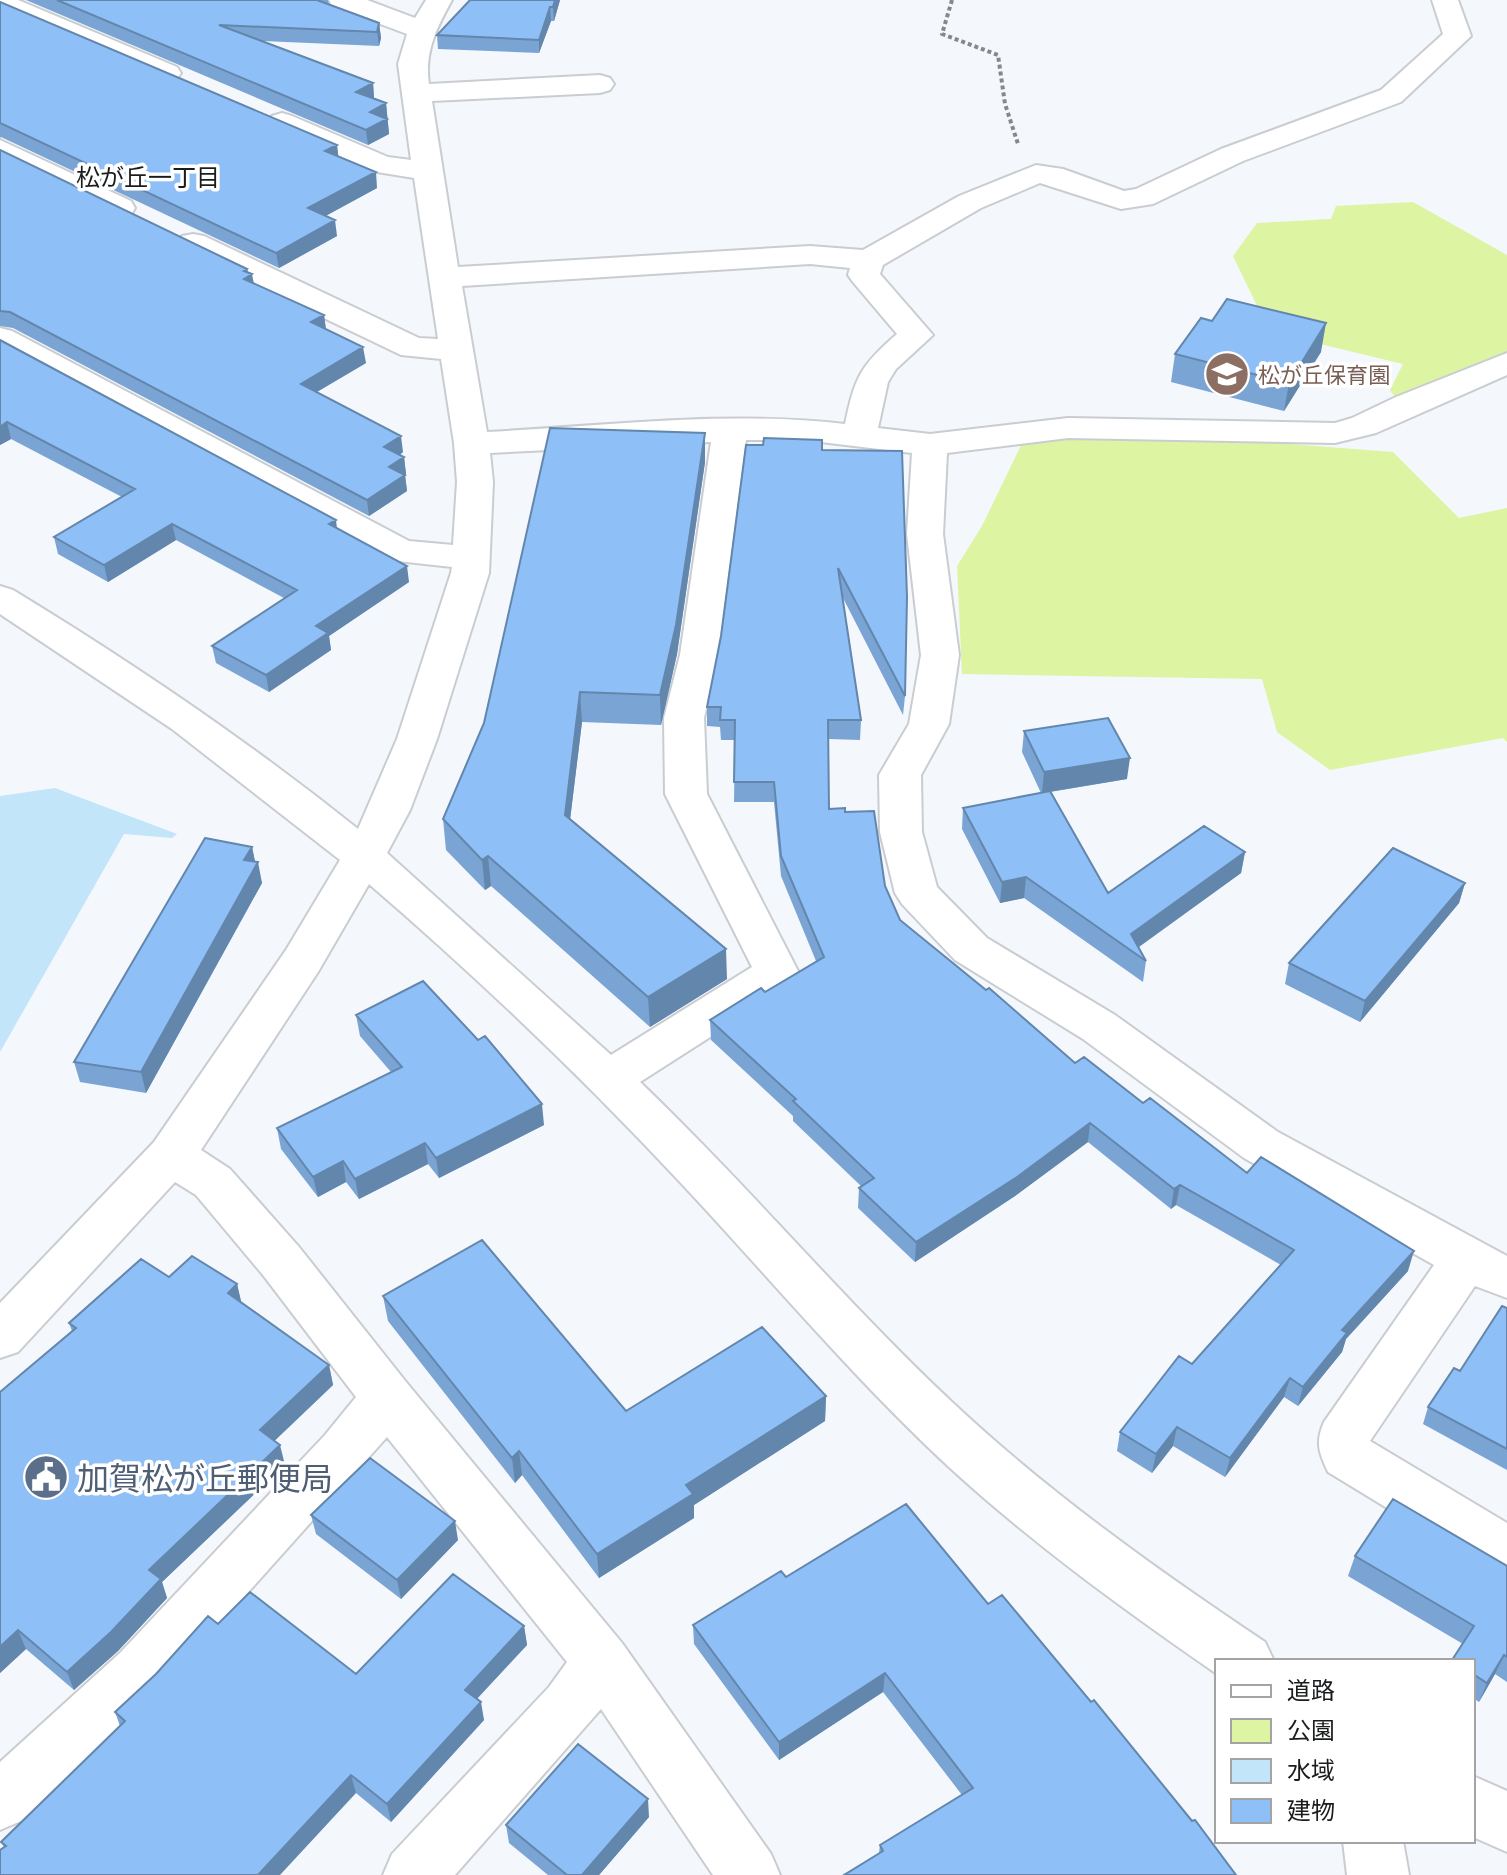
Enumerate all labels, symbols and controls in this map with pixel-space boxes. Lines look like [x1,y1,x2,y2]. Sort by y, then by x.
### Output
district label: 松が丘一丁目 [76,160,220,193]
school or university icon: 松が丘保育園 [1203,350,1251,398]
place label: 松が丘保育園 [1258,359,1390,389]
public building icon: 加賀松が丘郵便局 [22,1453,70,1501]
place label: 加賀松が丘郵便局 [77,1456,333,1499]
legend [1215,1659,1475,1843]
text: 道路 [1287,1673,1335,1706]
text: 公園 [1287,1713,1335,1746]
text: 水域 [1287,1753,1335,1786]
text: 建物 [1287,1793,1335,1826]

